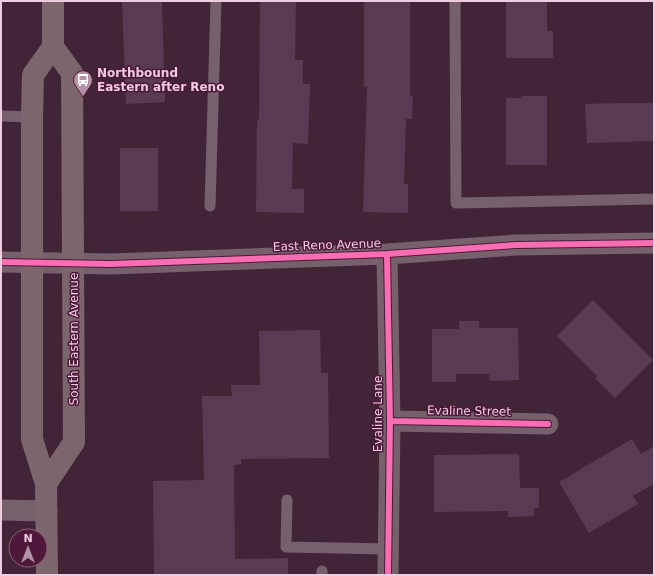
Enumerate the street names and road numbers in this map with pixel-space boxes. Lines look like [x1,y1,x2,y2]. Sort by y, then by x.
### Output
street label: East Reno Avenue [273,236,381,254]
street label: South Eastern Avenue [67,273,81,405]
street label: Evaline Lane [371,376,385,452]
street label: Evaline Street [427,403,511,419]

